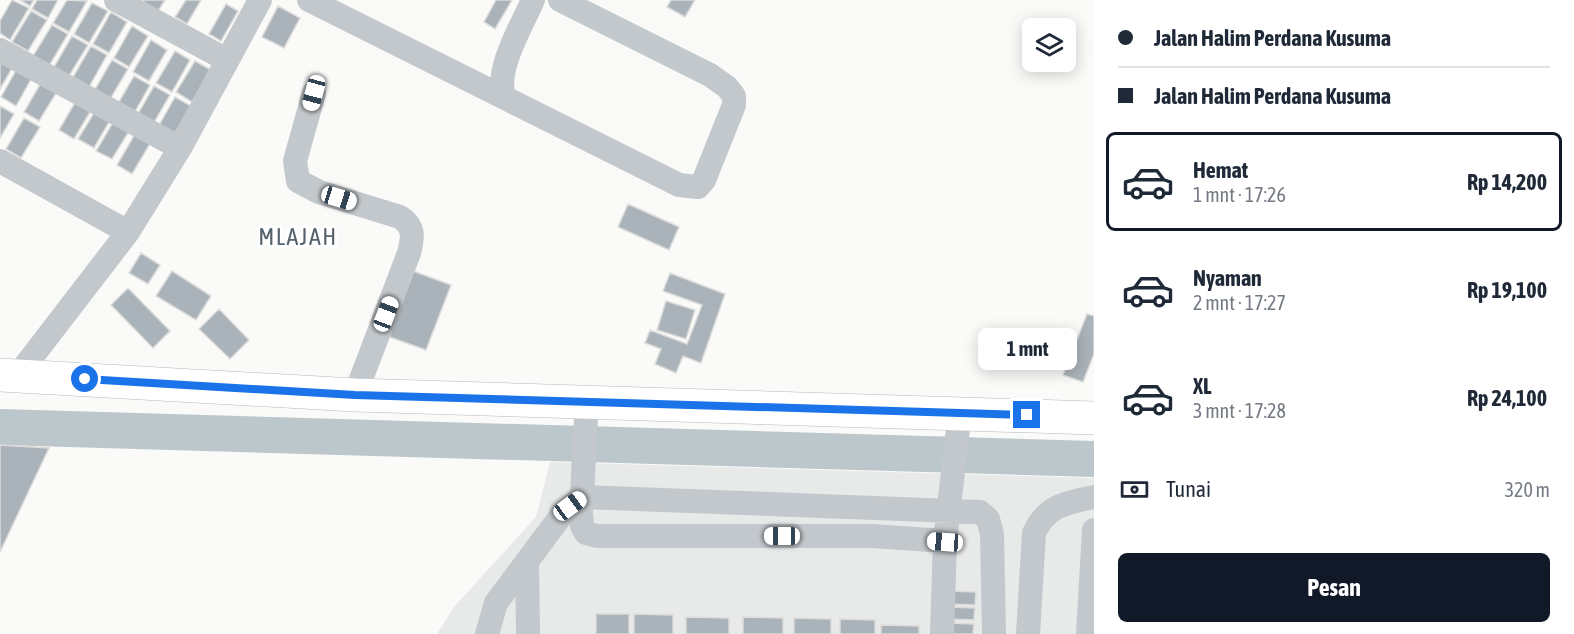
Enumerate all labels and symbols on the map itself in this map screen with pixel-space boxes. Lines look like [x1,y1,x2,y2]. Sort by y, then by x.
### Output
car [301,73,327,113]
car [319,184,359,212]
district label: MLAJAH [258,223,338,250]
car [371,294,401,334]
callout: 1 mnt [978,328,1076,370]
route start [71,365,98,392]
route end [1013,401,1040,428]
car [550,488,590,524]
car [764,527,800,545]
car [926,532,964,552]

